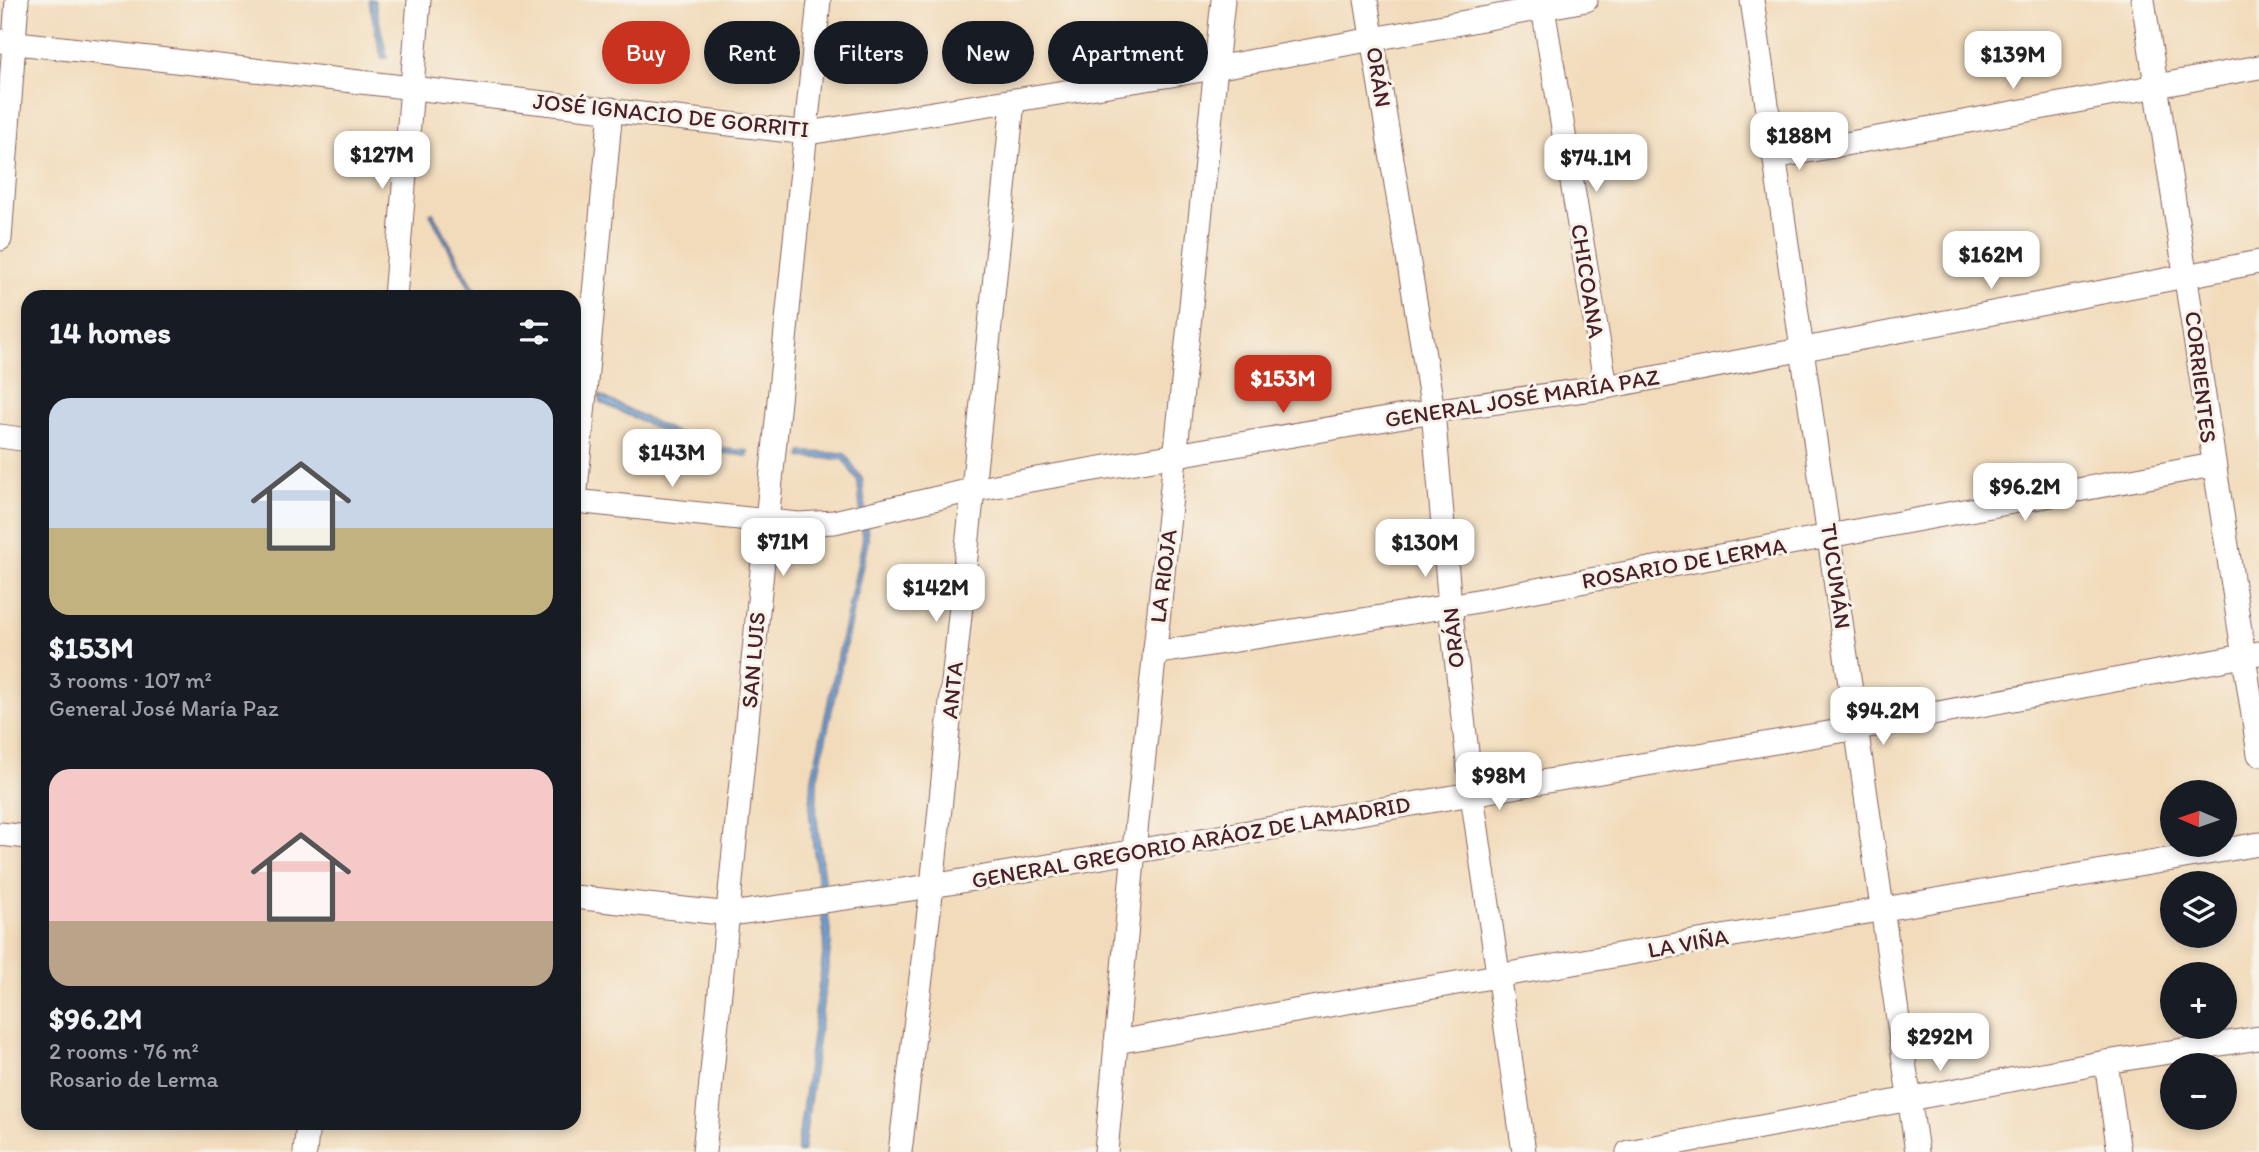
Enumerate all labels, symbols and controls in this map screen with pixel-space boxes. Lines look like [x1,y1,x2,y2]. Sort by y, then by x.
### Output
chip: Buy [602,21,690,84]
chip: Rent [704,21,800,84]
chip: Filters [814,21,928,84]
chip: New [942,21,1034,84]
chip: Apartment [1048,21,1208,84]
pin: $139M [1964,32,2062,91]
text: $139M [1981,40,2045,68]
street label: ORÁN [1360,45,1398,109]
street label: JOSÉ IGNACIO DE GORRITI [532,87,810,143]
pin: $188M [1750,113,1848,172]
text: $188M [1766,121,1832,149]
pin: $127M [333,132,431,191]
pin: $74.1M [1539,134,1653,194]
text: $127M [350,140,414,168]
text: $74.1M [1560,143,1632,171]
street label: CHICOANA [1565,222,1611,341]
pin: $162M [1942,232,2040,291]
text: $162M [1959,240,2023,268]
street label: CORRIENTES [2179,309,2223,445]
icon: filters [515,313,553,351]
text: 14 homes [49,314,171,351]
pin: $153M [1234,356,1332,415]
street label: GENERAL JOSÉ MARÍA PAZ [1383,362,1661,434]
text: $153M [1250,364,1316,392]
pin: $143M [623,430,721,489]
text: $143M [639,438,705,466]
icon: home [238,443,364,569]
pin: $96.2M [1968,463,2082,523]
text: $96.2M [1989,472,2061,500]
pin: $71M [742,518,824,578]
pin: $130M [1376,520,1474,579]
street label: TUCUMÁN [1815,521,1857,631]
text: $71M [757,527,809,555]
street label: LA RIOJA [1143,527,1183,625]
text: $130M [1391,528,1459,556]
street label: ROSARIO DE LERMA [1579,531,1789,595]
pin: $142M [887,564,985,624]
text: $142M [903,573,969,601]
street label: ORÁN [1436,606,1470,670]
street label: SAN LUIS [735,611,771,709]
text: $153M [49,629,134,666]
street label: ANTA [935,659,969,720]
text: 3 rooms · 107 m² [49,666,212,694]
pin: $94.2M [1826,688,1940,747]
text: General José María Paz [49,694,279,722]
text: $94.2M [1846,696,1920,724]
pin: $98M [1458,752,1540,812]
text: $98M [1472,761,1526,789]
north arrow [2160,780,2236,858]
map controls [2160,780,2237,1130]
street label: GENERAL GREGORIO ARÁOZ DE LAMADRID [969,790,1413,894]
icon: home [238,814,364,940]
button: layers [2160,871,2237,948]
street label: LA VIÑA [1646,922,1731,964]
button: + [2160,962,2237,1039]
text: $96.2M [49,1000,143,1037]
pin: $292M [1891,1014,1989,1073]
text: $292M [1907,1022,1973,1050]
text: 2 rooms · 76 m² [49,1037,199,1065]
button: − [2160,1053,2237,1130]
text: Rosario de Lerma [49,1065,219,1093]

